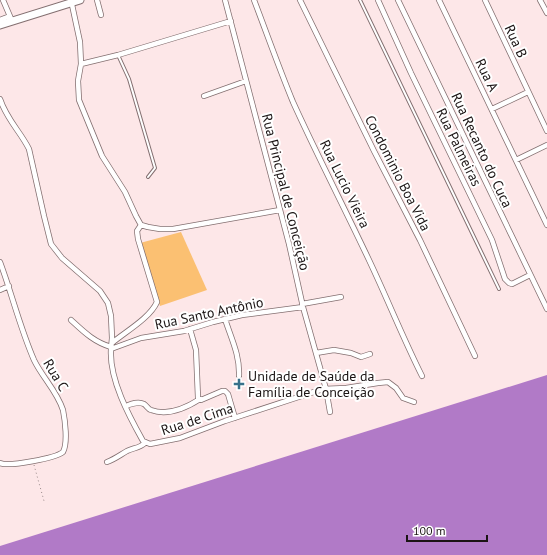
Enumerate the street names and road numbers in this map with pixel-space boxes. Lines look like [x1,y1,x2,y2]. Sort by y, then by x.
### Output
street label: Rua B [501,22,531,60]
street label: Rua A [471,56,503,95]
street label: Rua Recanto do Cuca [447,89,517,211]
street label: Rua Palmeiras [432,105,486,189]
street label: Rua Principal de Conceição [258,112,314,272]
street label: Condominio Boa Vida [361,112,435,234]
street label: Rua Lucio Vieira [316,137,374,231]
street label: Rua Santo Antônio [153,293,265,333]
street label: Rua C [39,356,73,394]
street label: Rua de Cima [159,399,235,439]

